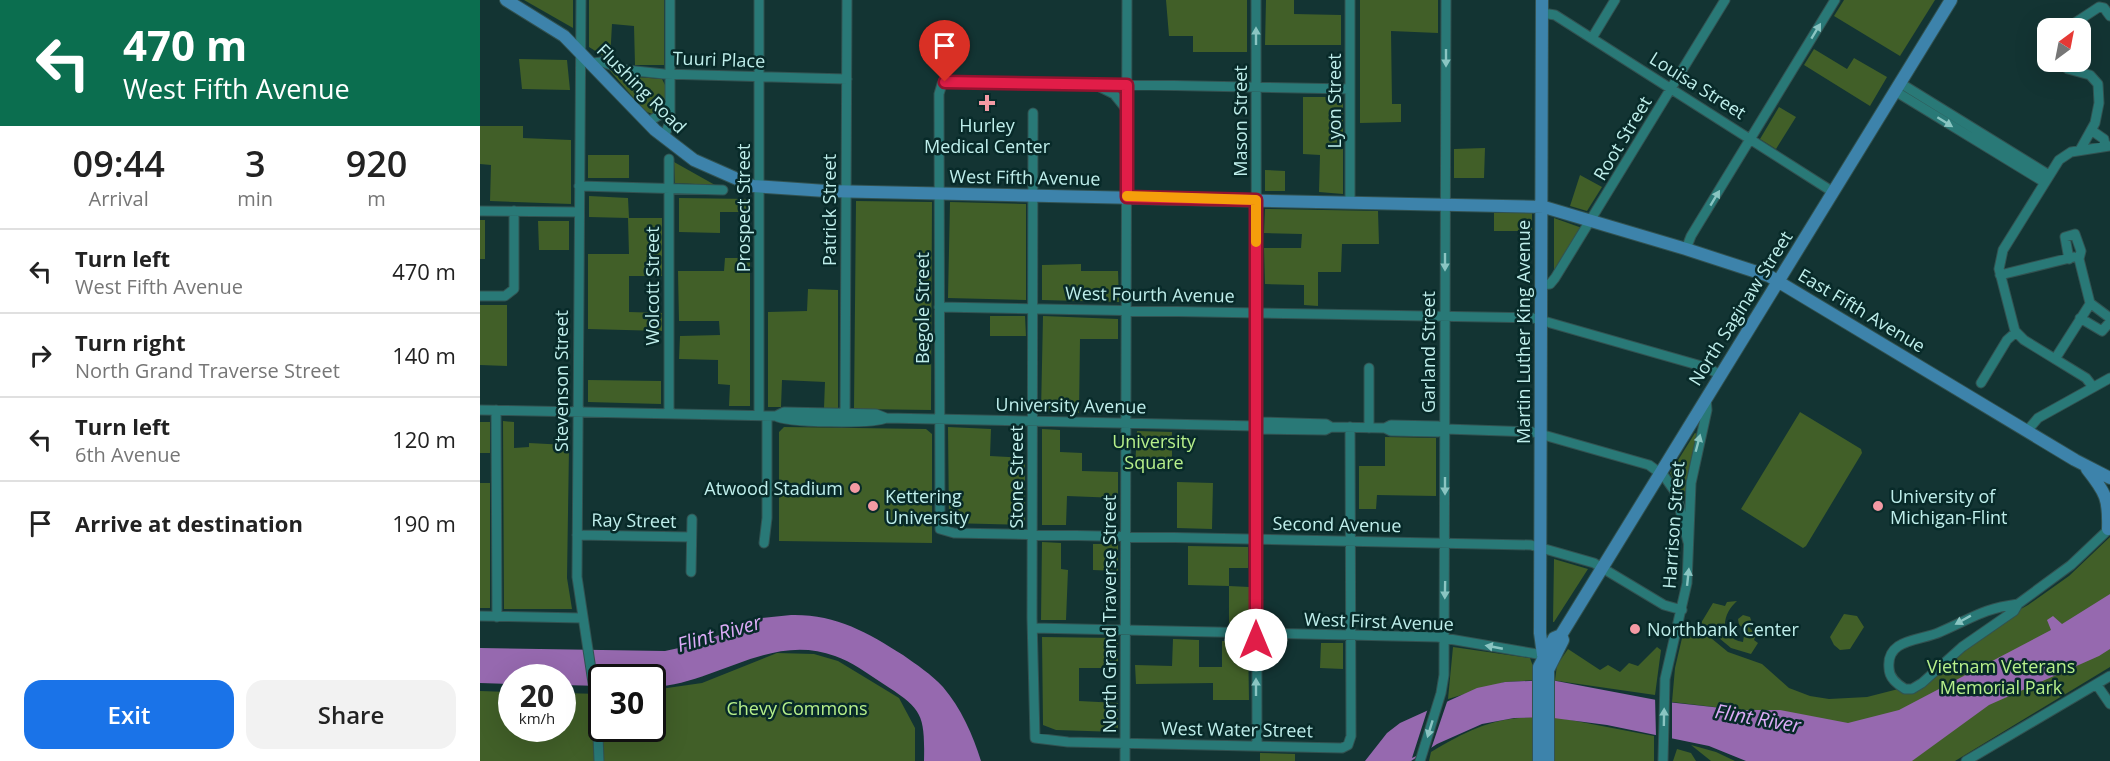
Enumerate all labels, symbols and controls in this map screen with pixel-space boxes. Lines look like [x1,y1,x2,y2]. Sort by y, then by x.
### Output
text: 470 m [123,16,247,73]
north arrow [2037,18,2091,72]
map controls [2037,18,2091,72]
pin [919,20,970,82]
one-way arrow [1811,23,1822,39]
icon: left [24,24,102,102]
one-way arrow [1251,27,1261,46]
icon: arrive [928,29,961,62]
street label: Flushing Road [592,38,692,138]
street label: Tuuri Place [672,45,766,73]
street label: Louisa Street [1645,46,1751,124]
one-way arrow [1441,49,1450,68]
street label: Lyon Street [1322,53,1346,149]
street label: Mason Street [1228,65,1252,177]
text: West Fifth Avenue [123,70,350,107]
street label: Root Street [1587,91,1657,185]
marker: Hurley Medical Center [978,94,996,112]
place label: Hurley Medical Center [924,113,1051,158]
one-way arrow [1937,116,1953,127]
text: 09:44 [73,139,165,188]
text: 3 [245,139,266,188]
text: 920 [346,139,407,188]
street label: Prospect Street [731,144,755,272]
street label: Patrick Street [817,154,841,266]
street label: West Fifth Avenue [949,164,1101,190]
text: Arrival [89,185,149,212]
text: min [237,185,273,212]
text: m [367,185,386,212]
one-way arrow [1709,190,1720,206]
street label: Martin Luther King Avenue [1511,220,1535,444]
street label: Wolcott Street [640,226,664,346]
street label: North Saginaw Street [1683,226,1797,390]
text: Turn left [75,243,170,273]
street label: Begole Street [910,252,934,364]
one-way arrow [1440,253,1450,272]
icon: left [24,255,57,288]
text: 470 m [392,256,456,286]
street label: East Fifth Avenue [1794,263,1930,357]
text: West Fifth Avenue [75,273,243,300]
street label: West Fourth Avenue [1065,281,1235,307]
street label: Garland Street [1416,291,1440,413]
street label: Stevenson Street [549,310,573,452]
text: Turn right [75,327,186,357]
icon: right [24,339,57,372]
text: 140 m [392,340,456,370]
text: North Grand Traverse Street [75,357,340,384]
street label: University Avenue [995,392,1147,418]
text: Turn left [75,411,170,441]
icon: left [24,423,57,456]
text: 120 m [392,424,456,454]
street label: Stone Street [1004,425,1028,529]
park label: University Square [1112,429,1197,474]
one-way arrow [1694,434,1703,452]
text: 6th Avenue [75,441,181,468]
street label: Harrison Street [1657,460,1689,590]
place label: Atwood Stadium [704,476,843,500]
one-way arrow [1440,476,1450,495]
marker: Atwood Stadium [848,481,862,495]
place label: Kettering University [885,484,970,529]
place label: University of Michigan-Flint [1890,484,2007,529]
street label: North Grand Traverse Street [1097,495,1121,733]
marker: Kettering University [866,499,880,513]
marker: University of Michigan-Flint [1871,499,1885,513]
icon: arrive [24,507,57,540]
street label: Ray Street [591,507,677,533]
text: Arrive at destination [75,508,303,538]
text: 190 m [392,508,456,538]
street label: Second Avenue [1272,511,1402,537]
one-way arrow [1683,568,1693,587]
one-way arrow [1440,580,1449,599]
street label: West First Avenue [1304,606,1454,636]
water label: Flint River [674,608,765,658]
position arrow [1224,608,1288,672]
one-way arrow [1954,615,1971,625]
place label: Northbank Center [1647,617,1799,641]
marker: Northbank Center [1628,622,1642,636]
one-way arrow [1484,642,1503,651]
park label: Vietnam Veterans Memorial Park [1927,654,2075,699]
speed limit sign: 30 [588,664,666,742]
text: 20 [520,675,554,716]
one-way arrow [1251,678,1261,697]
button: Exit [24,680,234,749]
button: Share [246,680,456,749]
park label: Chevy Commons [726,696,868,720]
water label: Flint River [1713,697,1804,739]
text: km/h [519,708,555,728]
one-way arrow [1659,708,1669,727]
street label: West Water Street [1161,716,1313,742]
one-way arrow [1425,720,1434,738]

